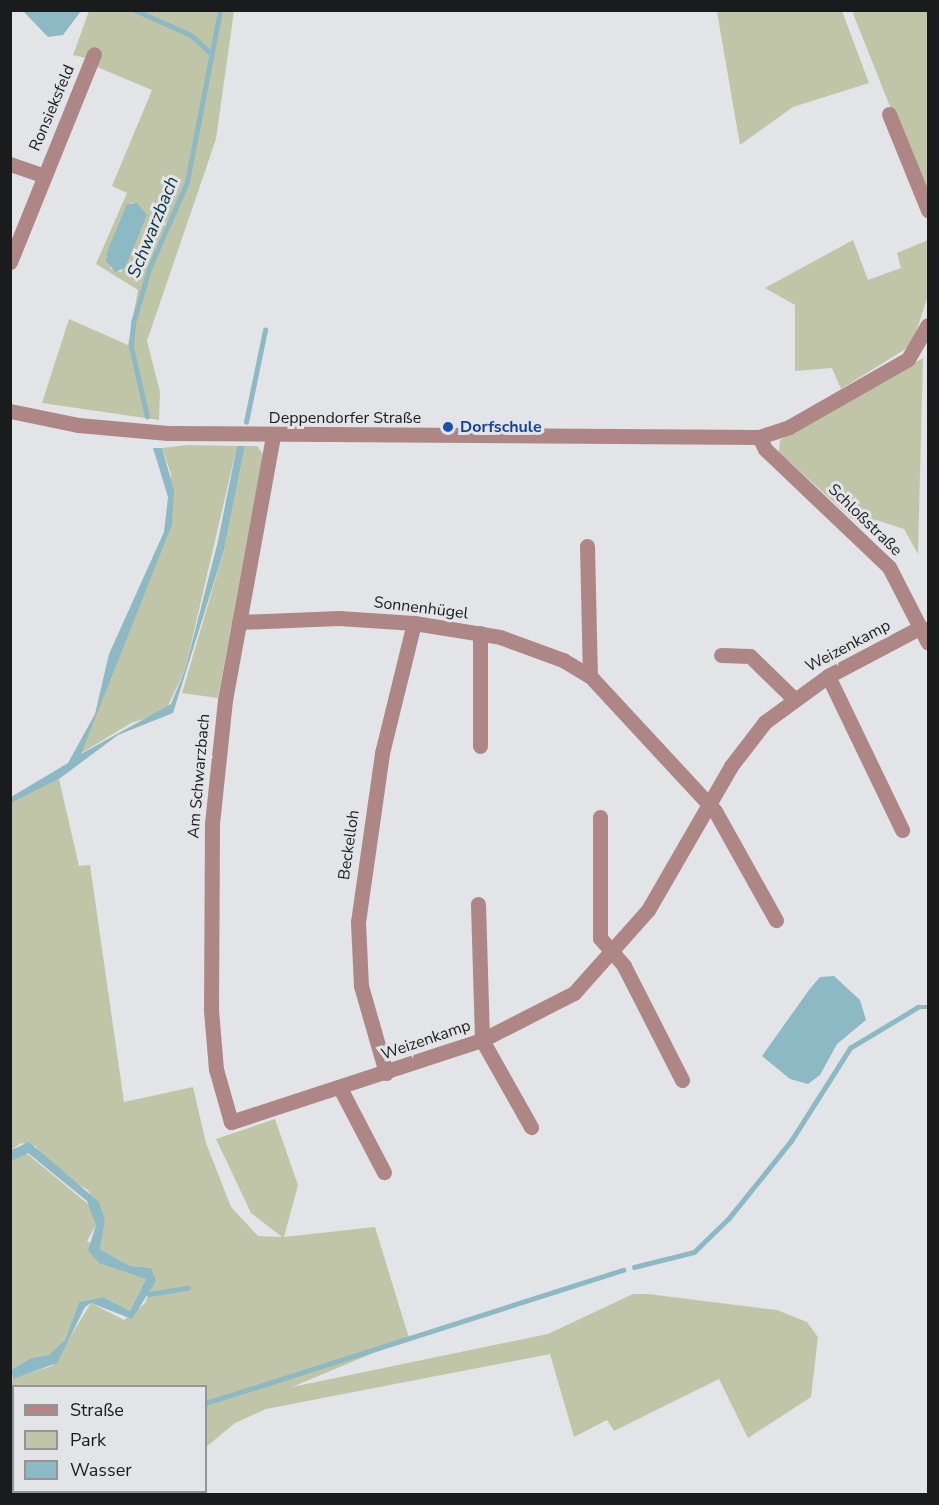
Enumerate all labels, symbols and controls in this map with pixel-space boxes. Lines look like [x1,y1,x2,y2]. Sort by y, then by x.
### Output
street label: Ronsieksfeld [25,62,79,154]
water label: Schwarzbach [123,173,183,281]
street label: Deppendorfer Straße [269,408,421,428]
place label: Dorfschule [460,417,542,437]
marker: Dorfschule [441,420,455,434]
street label: Schloßstraße [824,480,906,560]
street label: Sonnenhügel [373,593,469,623]
street label: Weizenkamp [802,616,894,676]
street label: Am Schwarzbach [184,713,214,839]
street label: Beckelloh [335,809,363,881]
street label: Weizenkamp [379,1016,473,1064]
legend [12,1385,207,1493]
text: Straße [70,1398,124,1422]
text: Park [70,1428,106,1452]
text: Wasser [70,1458,132,1482]

